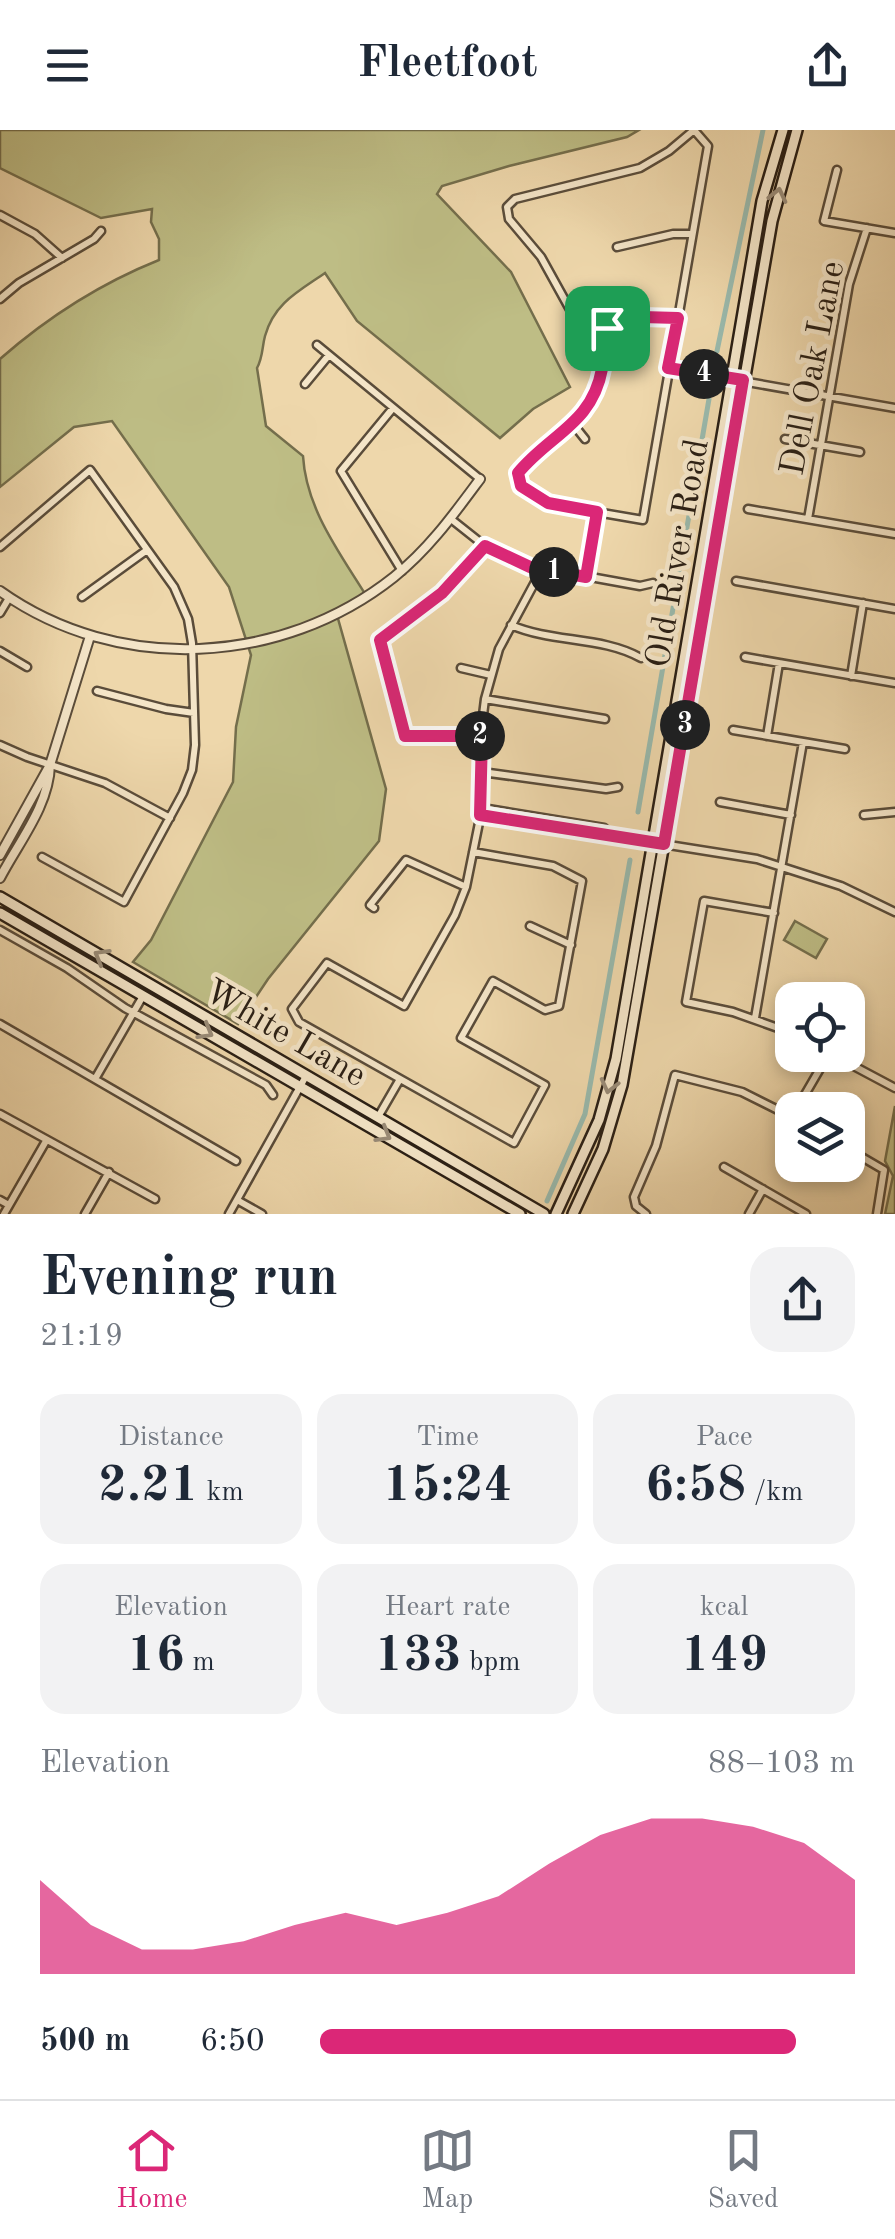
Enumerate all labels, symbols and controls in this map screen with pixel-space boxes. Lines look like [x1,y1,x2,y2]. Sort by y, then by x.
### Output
icon: menu [40,38,95,93]
icon: share [800,38,855,93]
text: Fleetfoot [357,42,538,87]
one-way arrow [766,187,787,204]
street label: Dell Oak Lane [776,258,851,479]
pin [565,286,650,371]
icon: arrive [580,301,635,356]
pin: 4 [679,349,729,399]
text: 4 [696,360,712,388]
street label: Old River Road [641,436,716,671]
pin: 1 [529,547,579,597]
text: 1 [546,558,562,586]
pin: 3 [660,700,710,750]
pin: 2 [455,711,505,761]
text: 3 [677,711,693,739]
text: 2 [472,722,488,750]
one-way arrow [93,949,111,968]
street label: White Lane [198,974,371,1094]
map controls [775,982,865,1182]
button: locate [775,982,865,1072]
one-way arrow [195,1020,213,1039]
one-way arrow [600,1077,621,1094]
button: layers [775,1092,865,1182]
one-way arrow [373,1123,391,1143]
button: share [750,1247,855,1352]
text: Evening run [40,1252,338,1307]
text: 21:19 [40,1321,123,1353]
text: Distance [118,1424,224,1452]
text: Time [416,1424,479,1452]
text: Pace [696,1424,753,1452]
text: 2.21 [98,1462,199,1512]
text: 15:24 [382,1462,512,1512]
text: 6:58 [645,1462,746,1512]
text: km [199,1479,244,1507]
text: /km [746,1479,803,1507]
text: Elevation [114,1594,228,1622]
text: Heart rate [385,1594,510,1622]
text: kcal [700,1594,748,1622]
text: 16 [127,1632,185,1682]
text: 133 [375,1632,462,1682]
text: 149 [681,1632,768,1682]
text: m [185,1649,215,1677]
text: bpm [462,1649,520,1677]
text: Elevation [40,1748,170,1780]
text: 88–103 m [708,1748,855,1780]
text: 500 m [40,2026,130,2058]
text: 6:50 [200,2026,265,2058]
tab: Home [116,2123,187,2218]
tab: Map [420,2123,475,2218]
tab: Saved [707,2123,779,2218]

